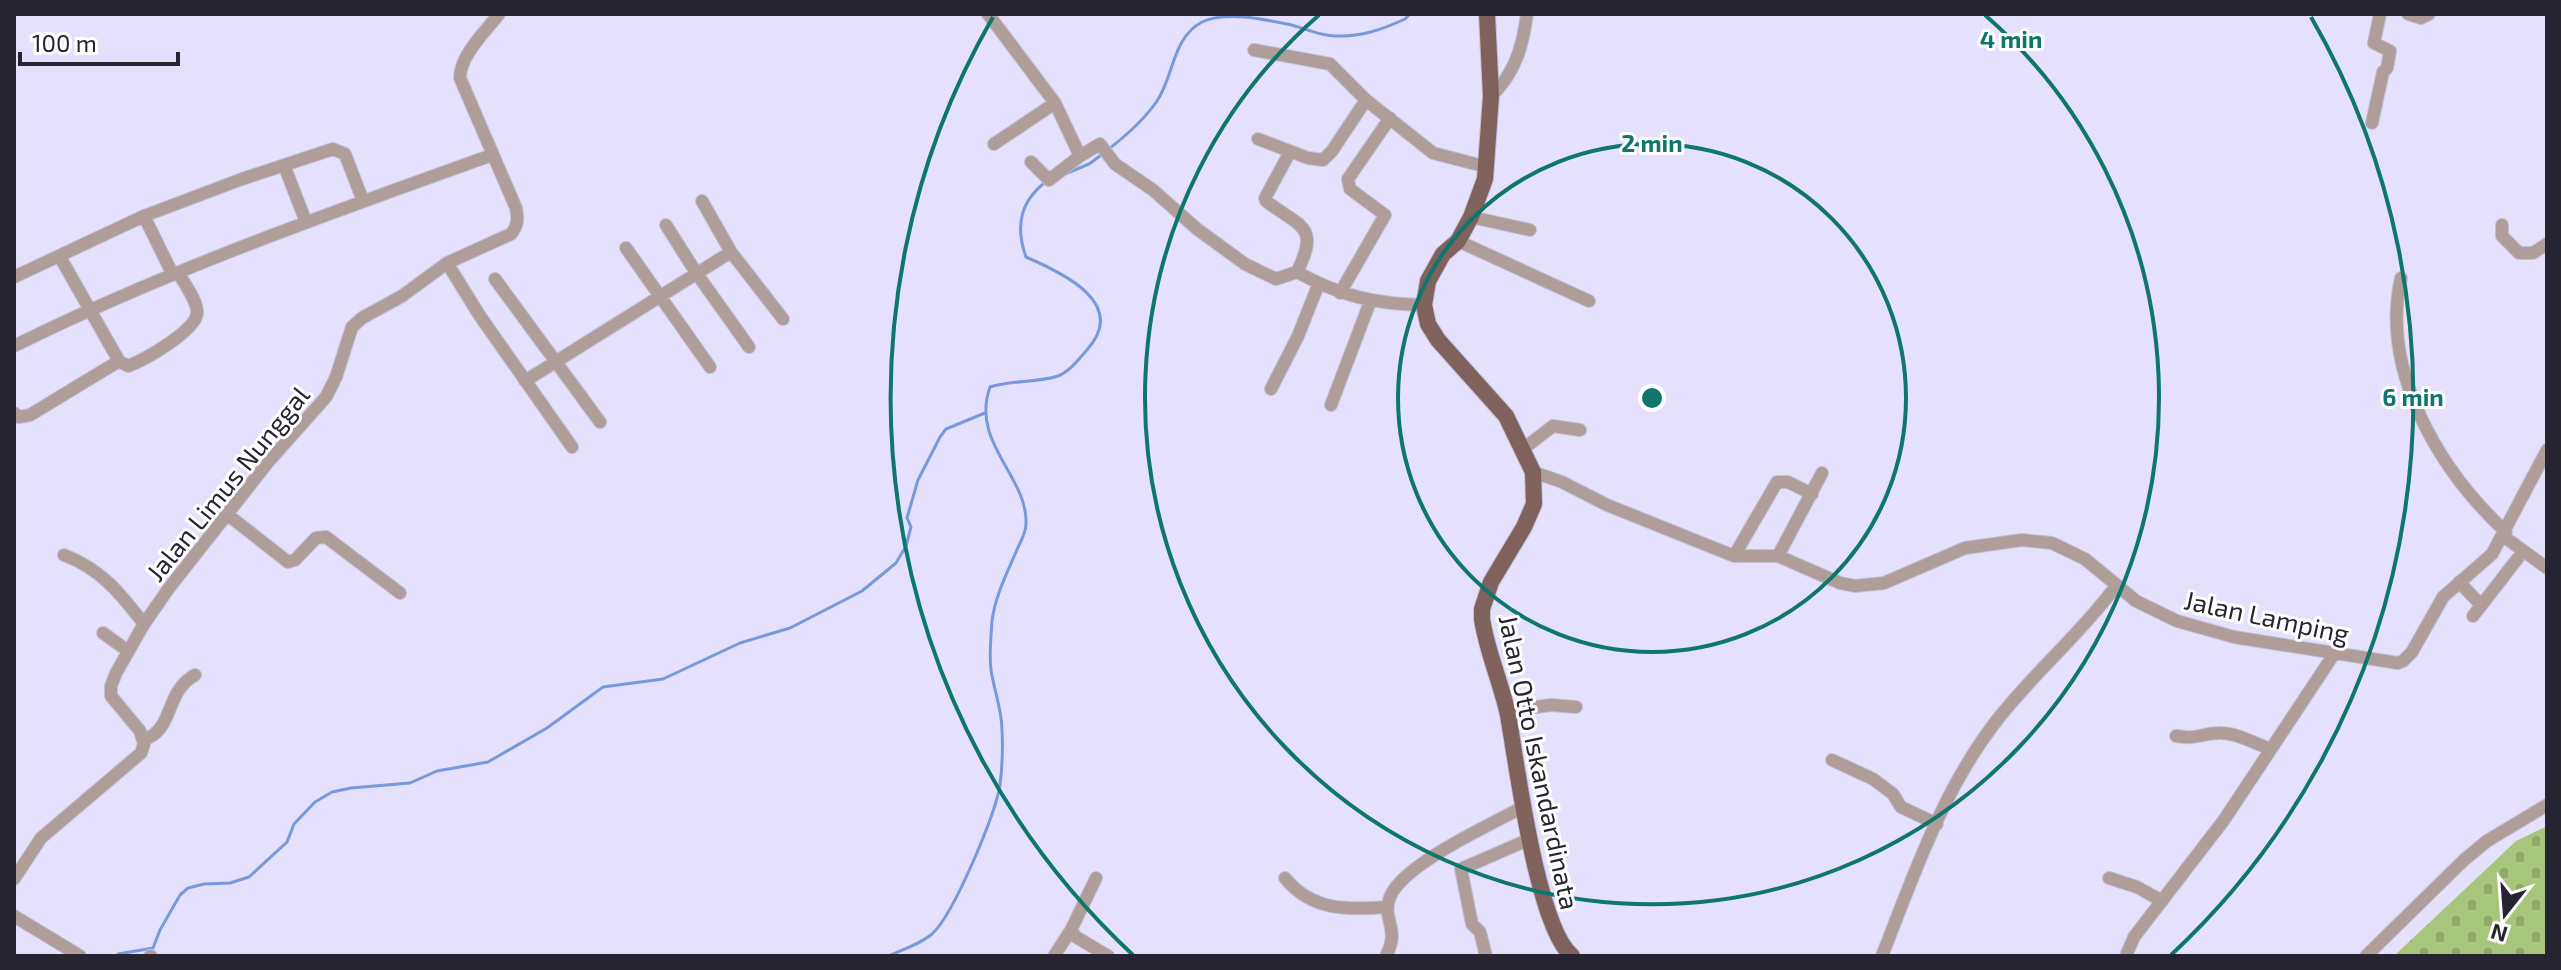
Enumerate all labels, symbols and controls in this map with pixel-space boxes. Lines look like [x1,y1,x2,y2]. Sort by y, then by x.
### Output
scale bar [20,16,178,66]
text: 4 min [1980,24,2042,53]
text: 100 m [32,28,97,57]
text: 2 min [1621,128,1683,157]
street label: Jalan Limus Nunggal [139,379,315,587]
text: 6 min [2382,382,2444,411]
centre of rings [1638,384,1666,412]
street label: Jalan Lamping [2182,583,2352,649]
street label: Jalan Otto Iskandardinata [1494,612,1586,912]
north arrow [2465,874,2545,954]
text: N [2487,919,2510,949]

